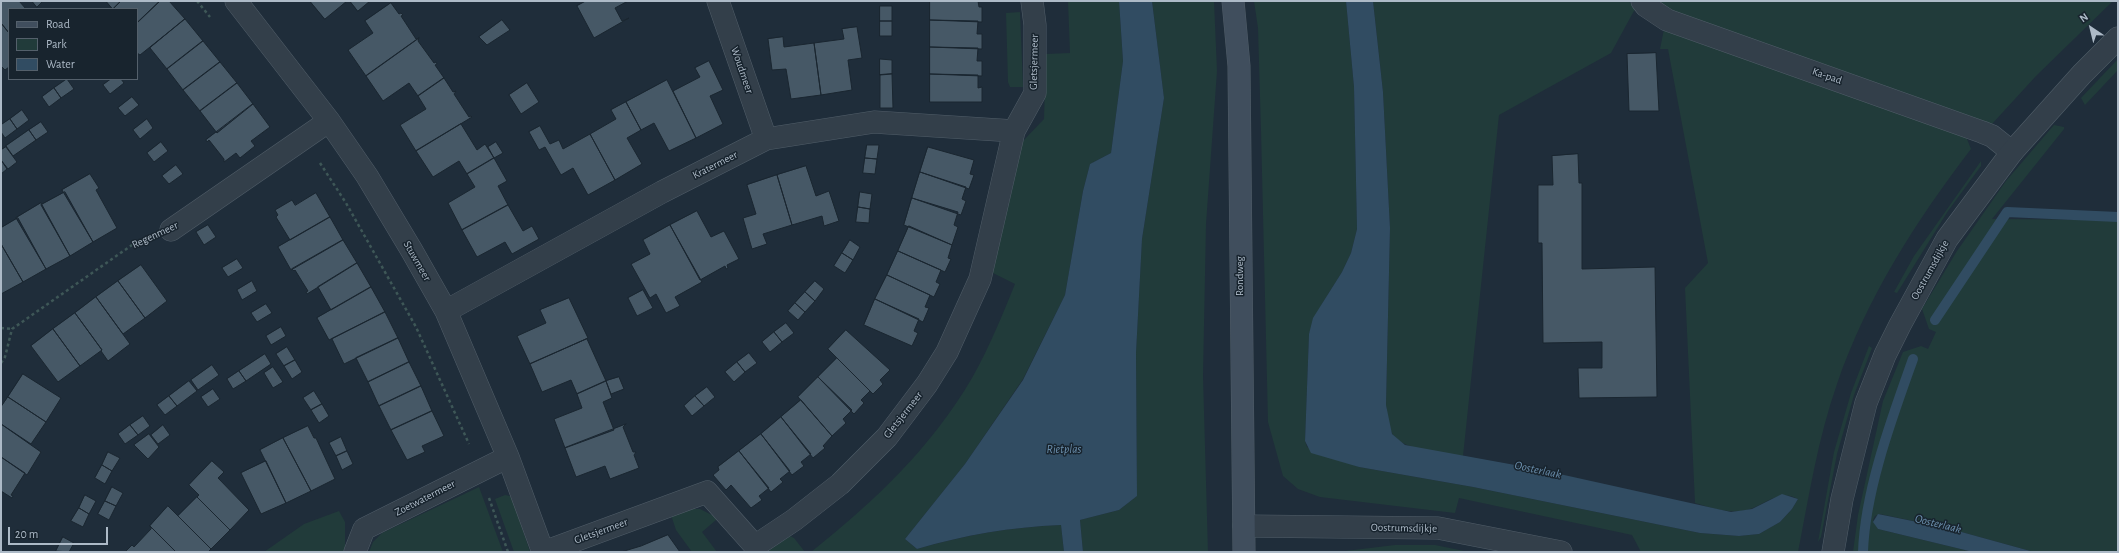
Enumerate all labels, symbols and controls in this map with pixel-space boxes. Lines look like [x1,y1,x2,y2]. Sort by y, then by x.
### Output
legend [8,8,138,80]
north arrow [2071,8,2111,48]
text: N [2078,11,2090,24]
text: Road [46,18,70,30]
street label: Gletsjermeer [1027,34,1041,90]
text: Park [46,38,67,50]
street label: Woudmeer [728,45,756,95]
text: Water [46,58,75,70]
street label: Ka-pad [1810,65,1844,87]
street label: Kratermeer [690,148,740,182]
street label: Regenmeer [130,219,180,251]
street label: Oostrumsdijkje [1908,238,1952,302]
street label: Stuwmeer [400,239,434,283]
street label: Rondweg [1233,256,1247,296]
street label: Gletsjermeer [881,389,925,441]
water label: Rietplas [1047,442,1081,456]
water label: Oosterlaak [1513,458,1563,482]
street label: Zoetwatermeer [392,477,458,519]
water label: Oosterlaak [1913,511,1963,537]
street label: Gletsjermeer [572,515,630,547]
scale bar [10,519,110,545]
street label: Oostrumsdijkje [1371,521,1437,535]
text: 20 m [15,528,38,540]

